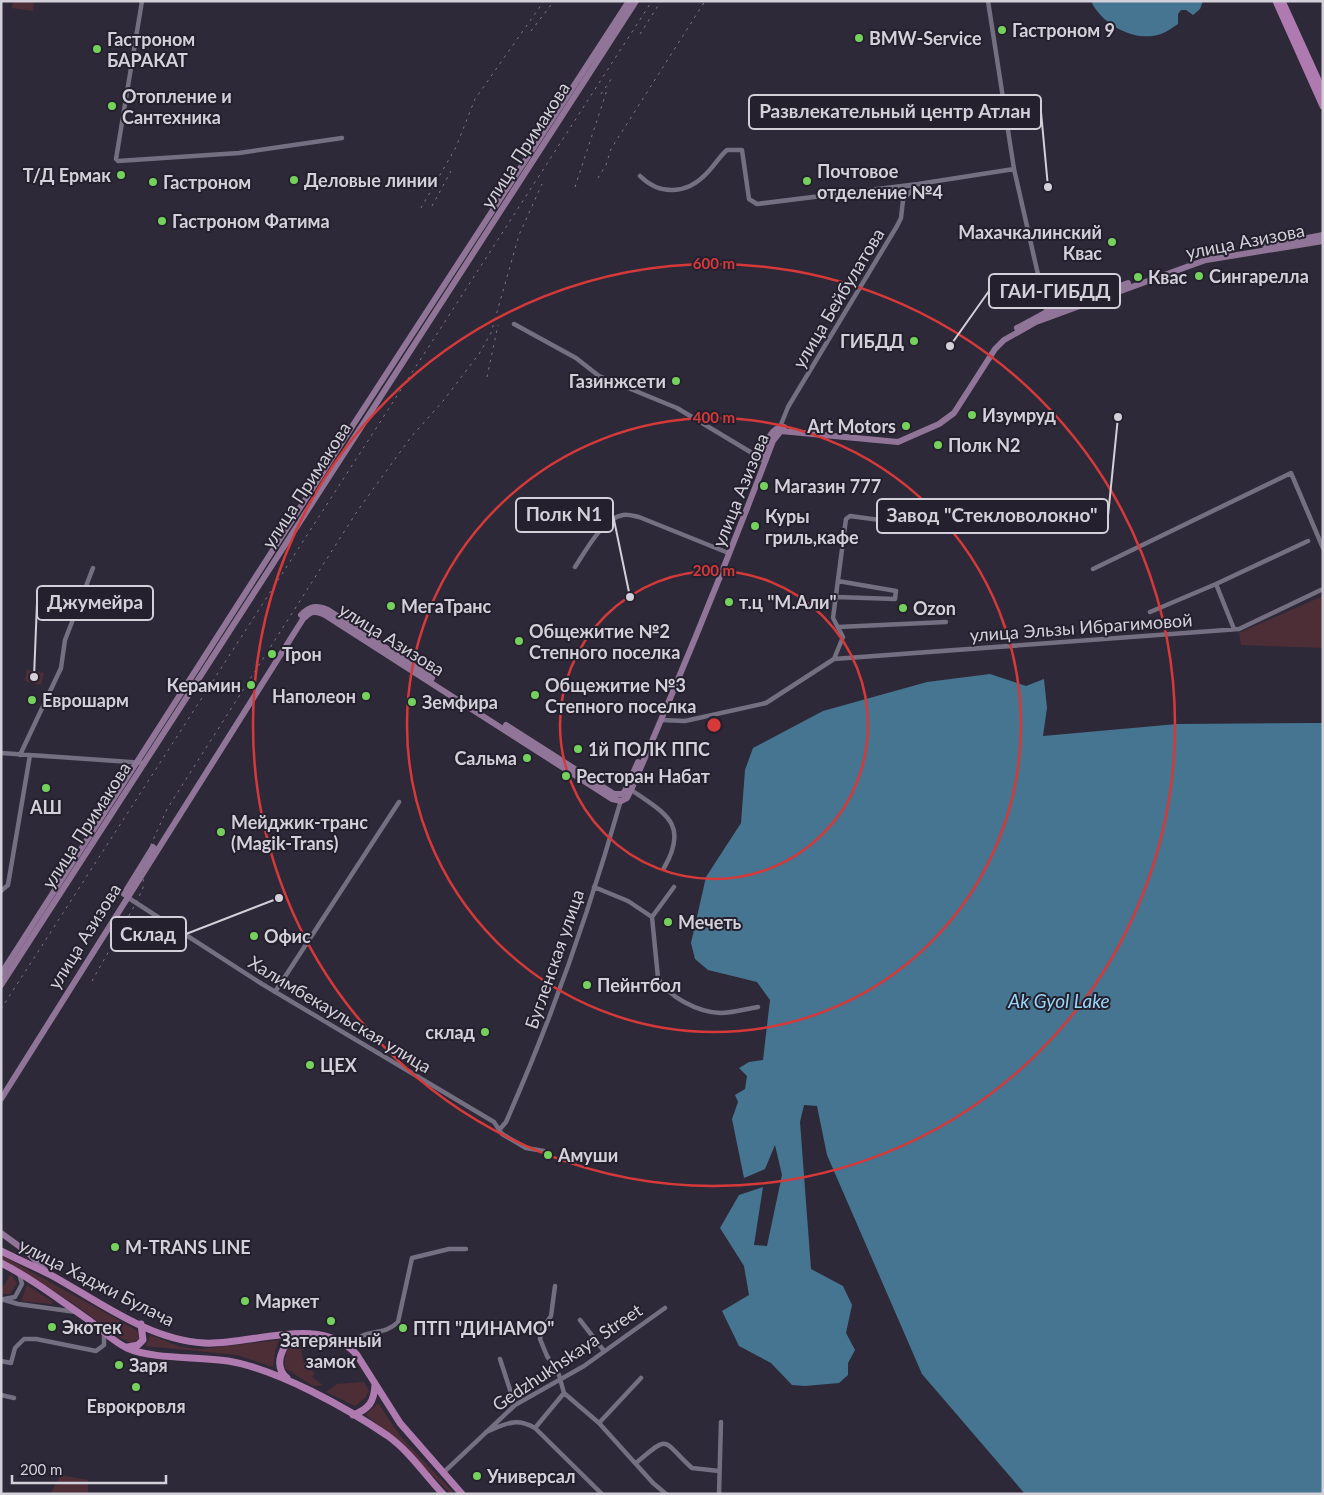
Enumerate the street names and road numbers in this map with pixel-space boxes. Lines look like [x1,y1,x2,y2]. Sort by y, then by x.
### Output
street label: улица Примакова [476,78,574,212]
street label: улица Азизова [1184,219,1306,263]
street label: улица Бейбулатова [788,224,888,372]
street label: улица Примакова [257,418,355,552]
street label: улица Азизова [707,430,773,550]
street label: улица Азизова [335,598,449,680]
street label: улица Эльзы Ибрагимовой [969,608,1193,646]
street label: улица Примакова [37,758,135,892]
street label: улица Азизова [43,879,125,993]
street label: Бугленская улица [520,886,588,1032]
street label: Халимбекаульская улица [245,951,435,1077]
street label: улица Хаджи Булача [16,1233,178,1331]
street label: Gedzhukhskaya Street [488,1298,646,1415]

